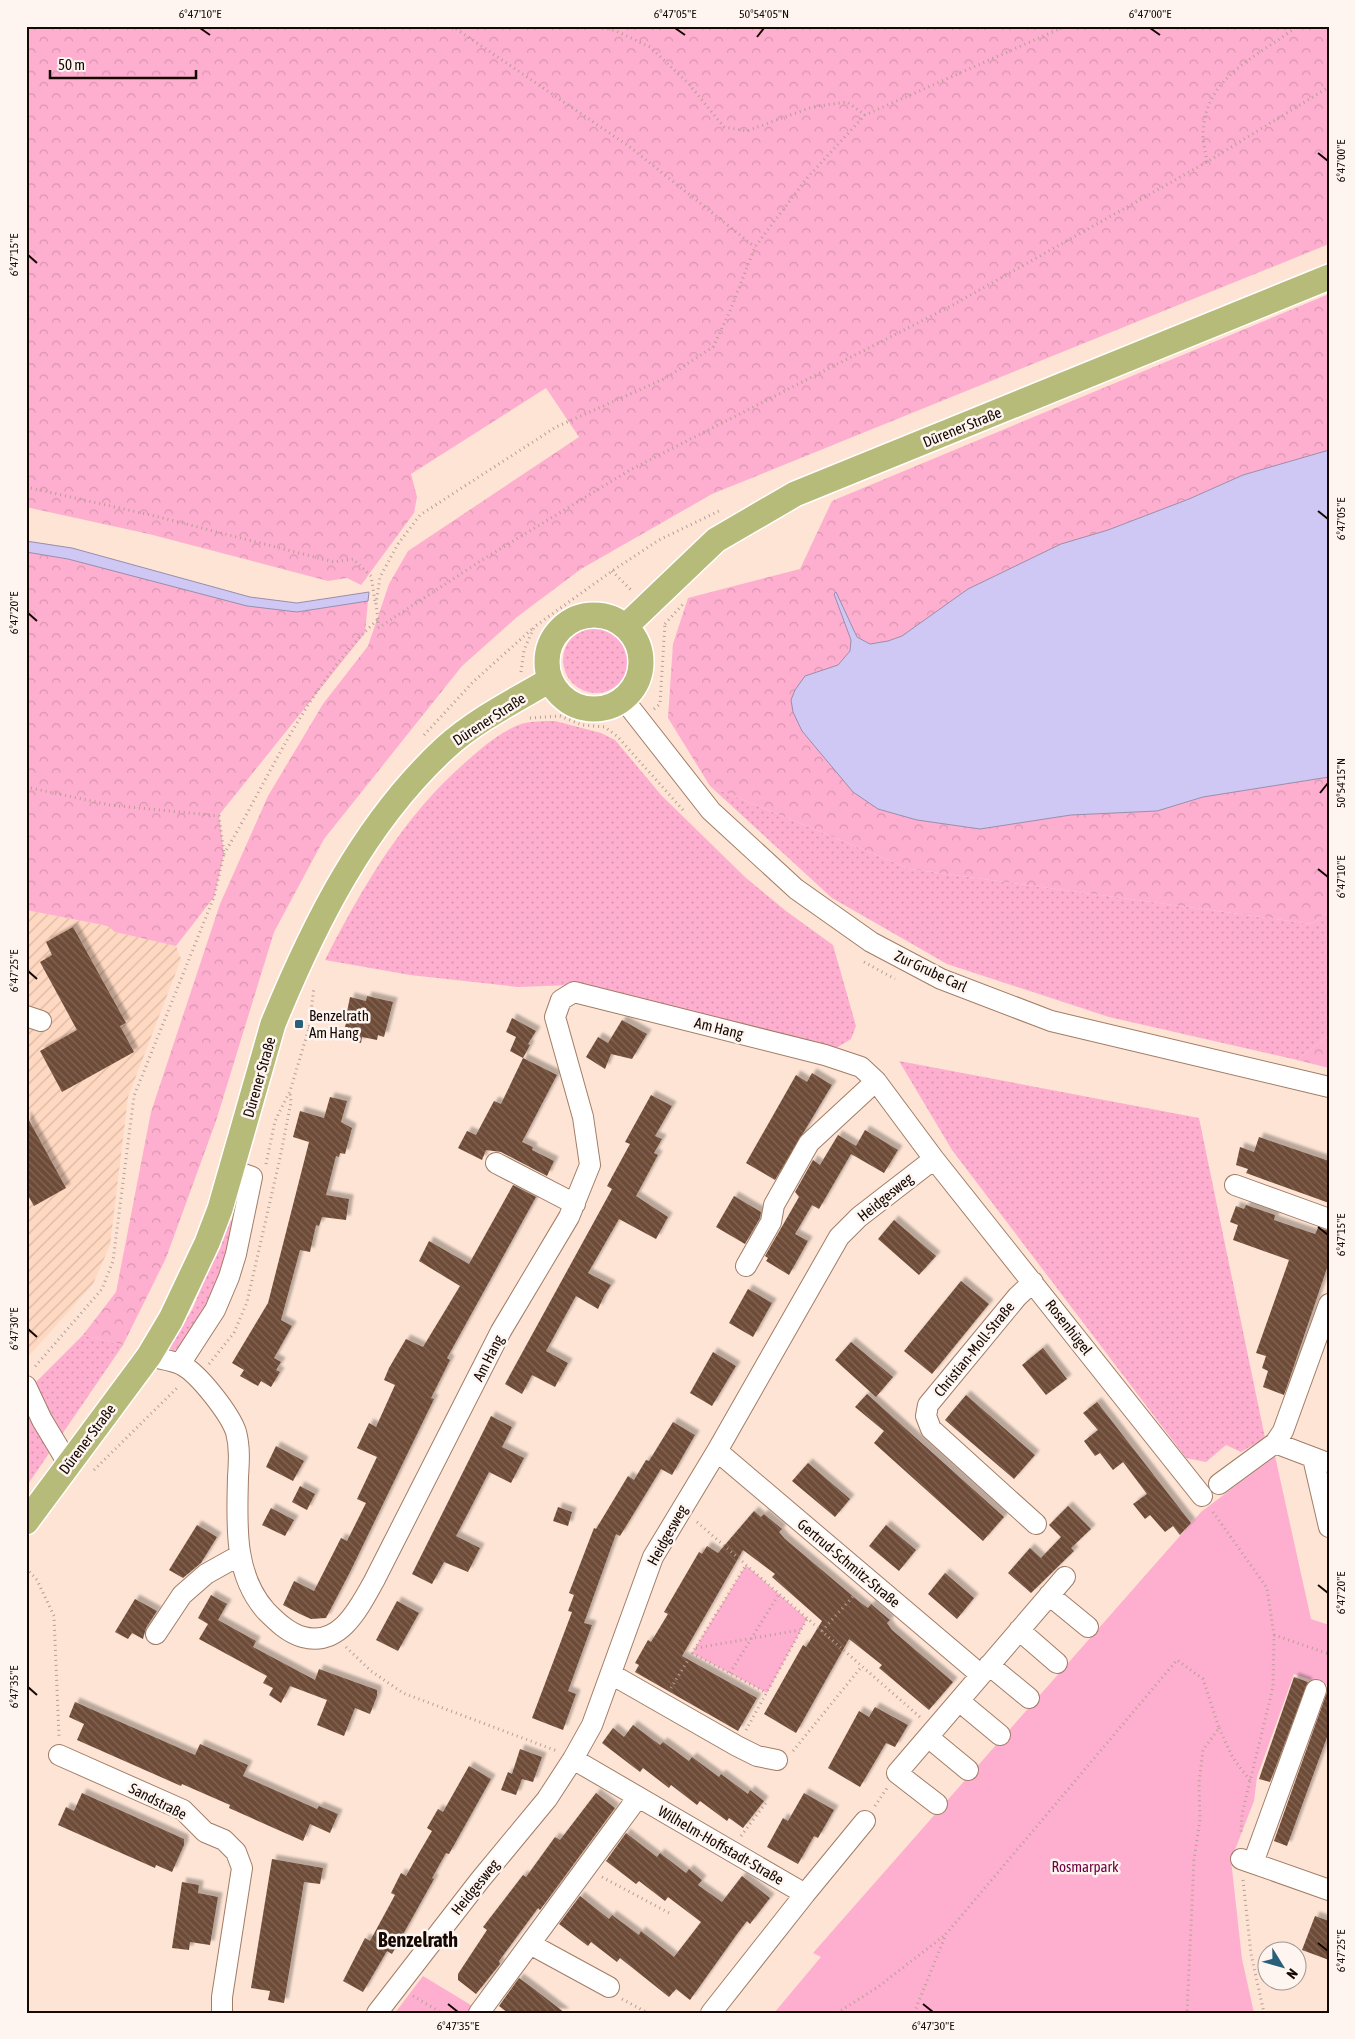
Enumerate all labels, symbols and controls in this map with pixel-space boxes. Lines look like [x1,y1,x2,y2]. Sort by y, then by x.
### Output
text: 6°47'10"E [179,7,221,21]
text: 6°47'05"E [654,7,696,21]
text: 50°54'05"N [739,7,789,21]
text: 6°47'00"E [1129,7,1171,21]
scale bar [50,48,196,80]
text: 50 m [58,56,85,73]
text: 6°47'00"E [1334,140,1348,182]
text: 6°47'15"E [7,234,21,276]
street label: Dürener Straße [920,403,1004,450]
text: 6°47'05"E [1334,498,1348,540]
text: 6°47'20"E [7,592,21,634]
street label: Dürener Straße [450,689,529,749]
text: 50°54'15"N [1334,758,1348,808]
text: 6°47'10"E [1334,856,1348,898]
street label: Zur Grube Carl [892,947,970,995]
text: 6°47'25"E [7,950,21,992]
place label: Benzelrath Am Hang [309,1007,369,1041]
street label: Am Hang [693,1014,746,1042]
marker: Benzelrath Am Hang [293,1018,305,1030]
street label: Dürener Straße [239,1035,279,1119]
street label: Heidgesweg [854,1169,917,1225]
text: 6°47'15"E [1334,1214,1348,1256]
street label: Rosenhügel [1042,1296,1096,1358]
street label: Christian-Moll-Straße [930,1298,1018,1400]
text: 6°47'30"E [7,1308,21,1350]
street label: Am Hang [469,1332,507,1384]
street label: Dürener Straße [55,1401,119,1477]
street label: Heidgesweg [643,1501,691,1568]
street label: Gertrud-Schmitz-Straße [794,1515,904,1611]
text: 6°47'20"E [1334,1572,1348,1614]
text: 6°47'35"E [7,1666,21,1708]
street label: Sandstraße [126,1779,190,1823]
street label: Wilhelm-Hoffstadt-Straße [655,1802,787,1888]
street label: Heidgesweg [447,1855,503,1918]
park label: Rosmarpark [1051,1858,1119,1875]
district label: Benzelrath [378,1928,458,1951]
text: 6°47'25"E [1334,1930,1348,1972]
north arrow [1258,1942,1308,1992]
text: N [1284,1966,1301,1982]
text: 6°47'35"E [437,2019,479,2033]
text: 6°47'30"E [912,2019,954,2033]

